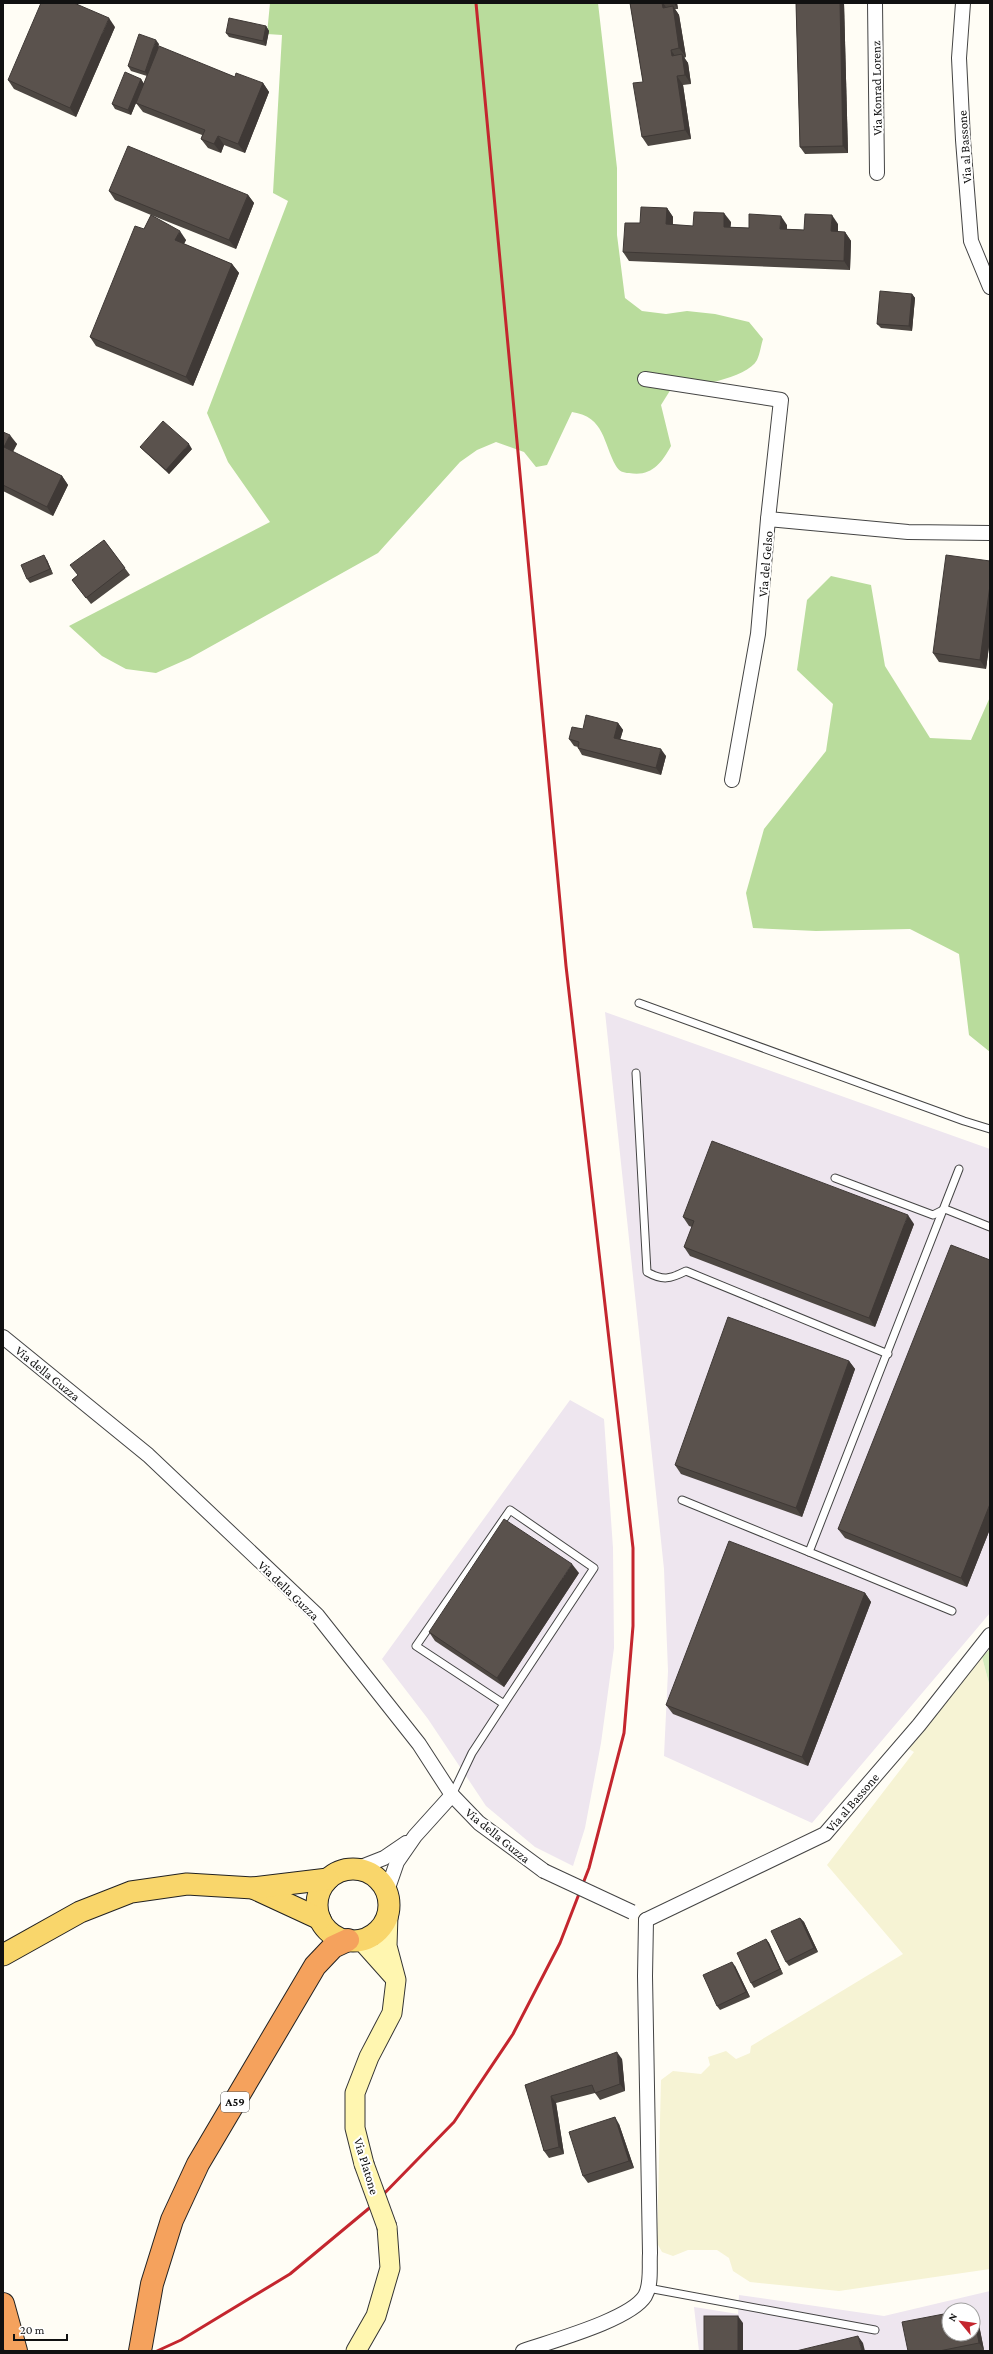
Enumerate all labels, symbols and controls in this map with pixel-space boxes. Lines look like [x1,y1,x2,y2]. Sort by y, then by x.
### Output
street label: Via Konrad Lorenz [868,40,885,136]
street label: Via al Bassone [954,110,975,184]
street label: Via del Gelso [755,530,776,598]
street label: Via della Guzza [12,1343,83,1404]
street label: Via della Guzza [255,1557,322,1623]
street label: Via al Bassone [823,1769,882,1835]
street label: Via della Guzza [462,1805,533,1866]
road number: A59 [221,2092,249,2112]
street label: Via Platone [351,2136,382,2197]
north arrow [941,2302,981,2342]
text: N [945,2311,960,2323]
scale bar [14,2316,67,2342]
text: 20 m [20,2323,45,2337]

